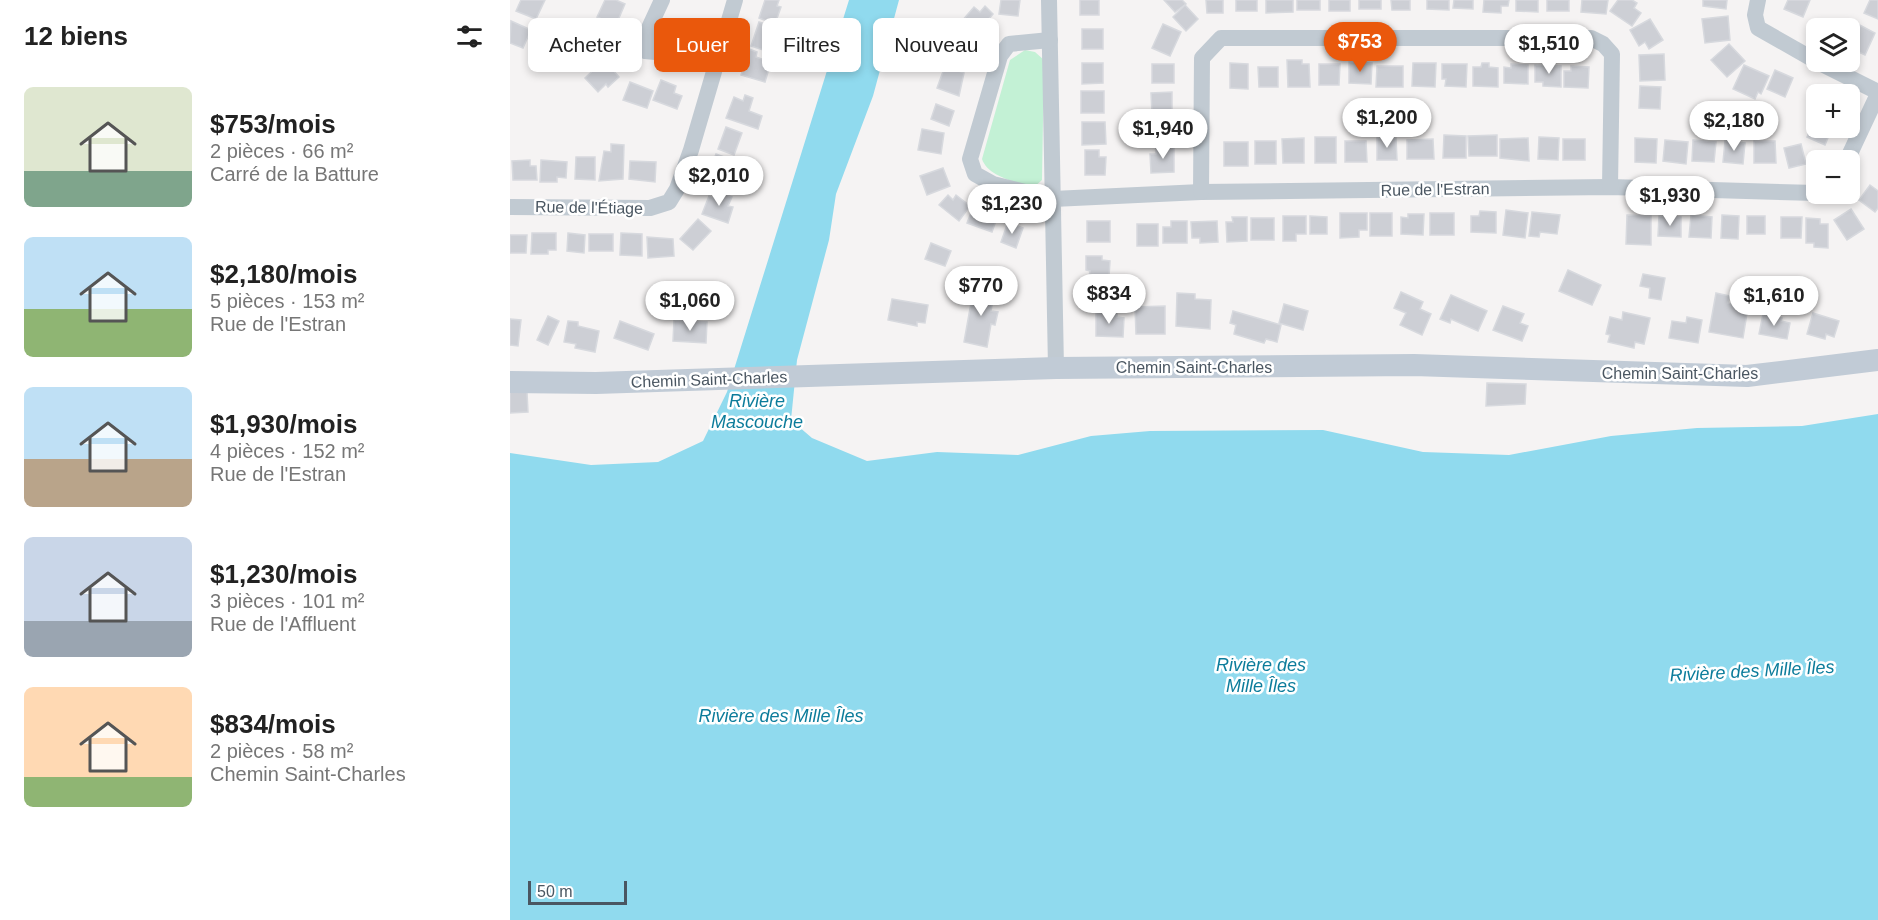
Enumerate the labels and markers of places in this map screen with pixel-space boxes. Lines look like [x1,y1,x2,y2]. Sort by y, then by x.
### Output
pin: $753 [1324,22,1396,73]
pin: $1,510 [1500,24,1598,75]
pin: $1,200 [1338,98,1436,149]
pin: $2,180 [1685,101,1783,152]
pin: $1,940 [1114,109,1212,160]
pin: $2,010 [670,156,768,207]
pin: $1,930 [1621,176,1719,227]
pin: $1,230 [963,184,1061,235]
pin: $770 [945,266,1017,317]
pin: $834 [1073,274,1145,325]
pin: $1,610 [1725,276,1823,327]
pin: $1,060 [641,281,739,332]

